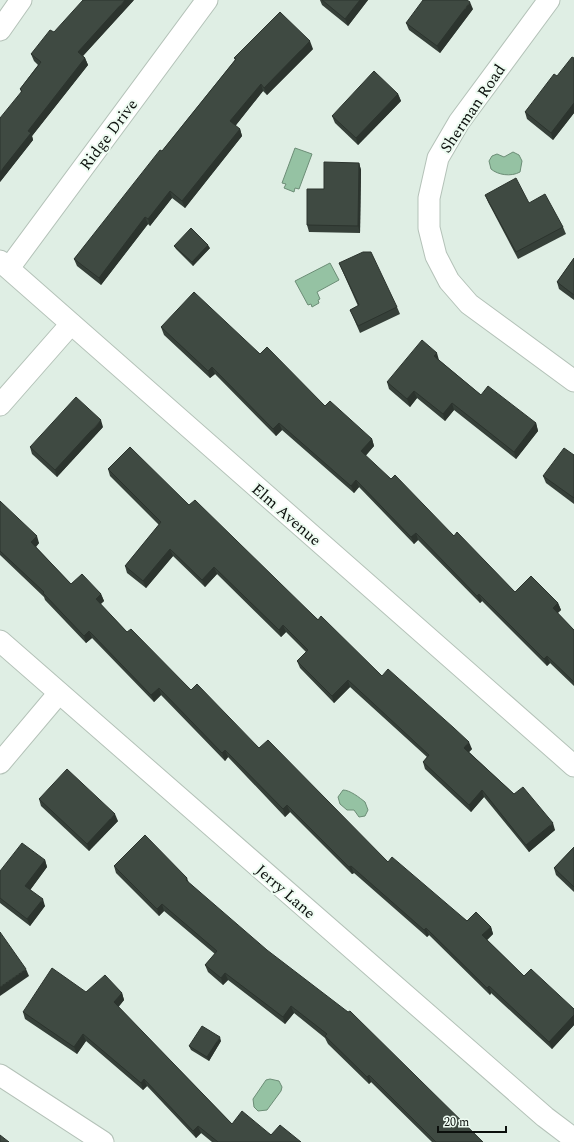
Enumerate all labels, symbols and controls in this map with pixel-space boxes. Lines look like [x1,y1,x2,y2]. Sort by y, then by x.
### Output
street label: Sherman Road [434,59,512,158]
street label: Ridge Drive [74,94,144,175]
street label: Elm Avenue [246,478,327,552]
street label: Jerry Lane [250,859,321,925]
scale bar [438,1108,506,1134]
text: 20 m [444,1113,469,1132]

